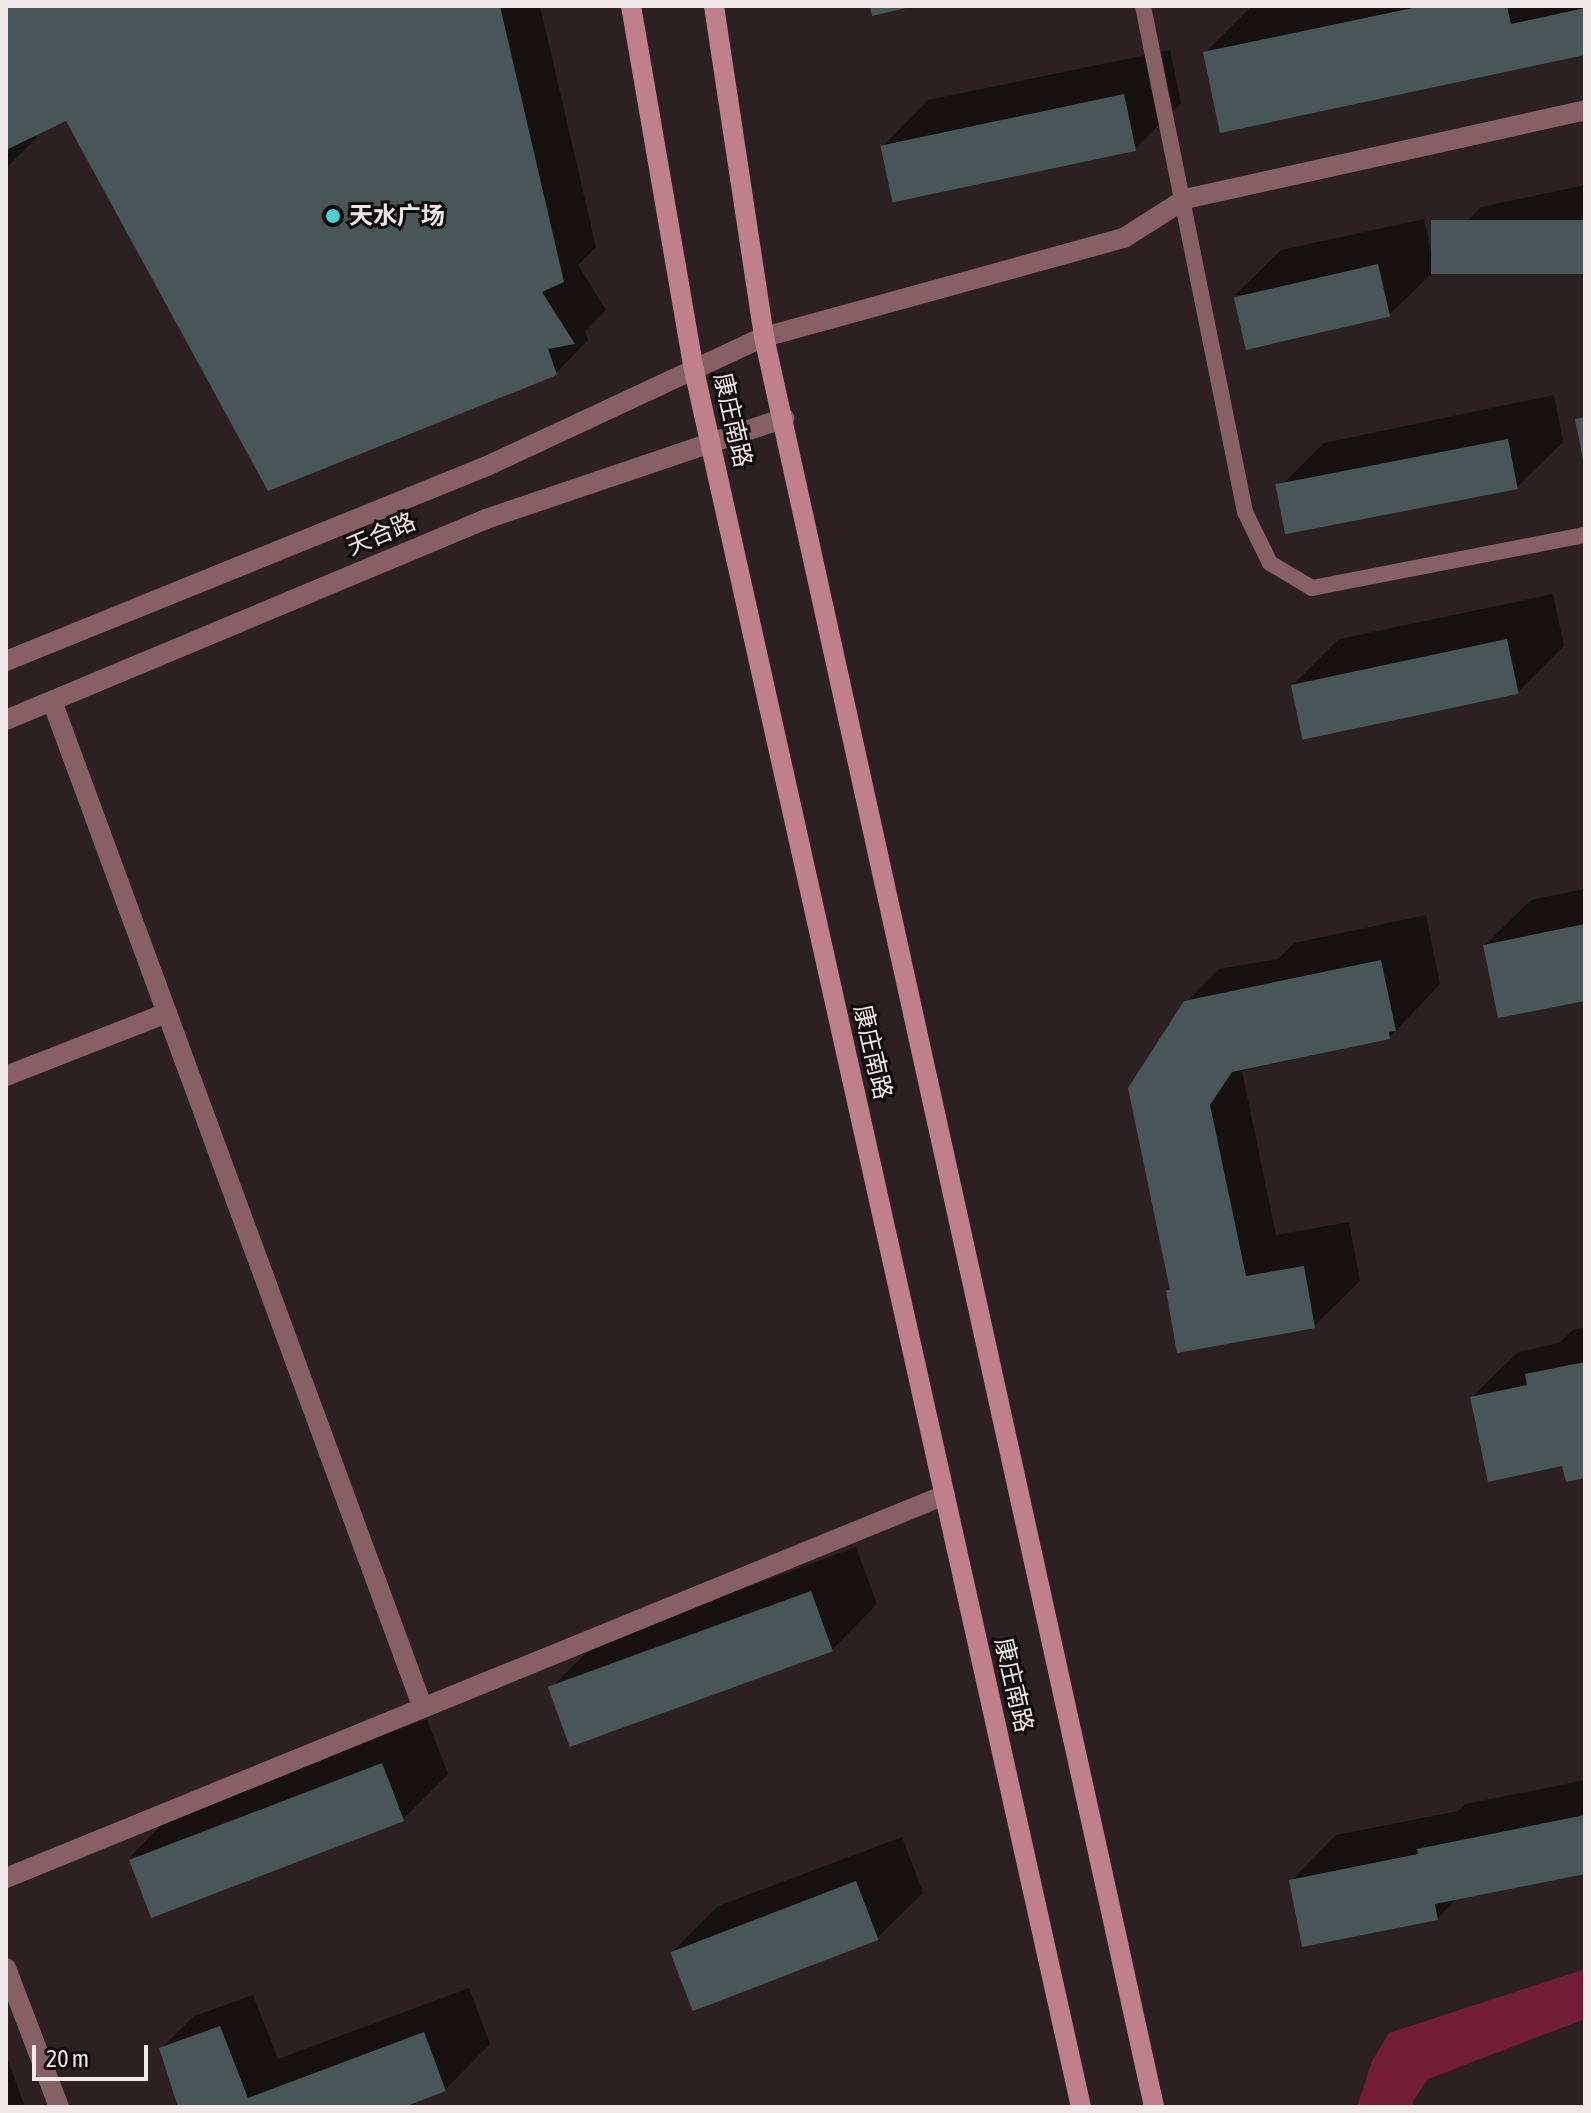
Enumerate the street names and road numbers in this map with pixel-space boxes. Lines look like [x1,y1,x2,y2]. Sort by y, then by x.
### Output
street label: 康庄南路 [708,370,758,470]
street label: 天合路 [342,507,420,561]
street label: 康庄南路 [848,1002,898,1102]
street label: 康庄南路 [989,1635,1039,1735]

